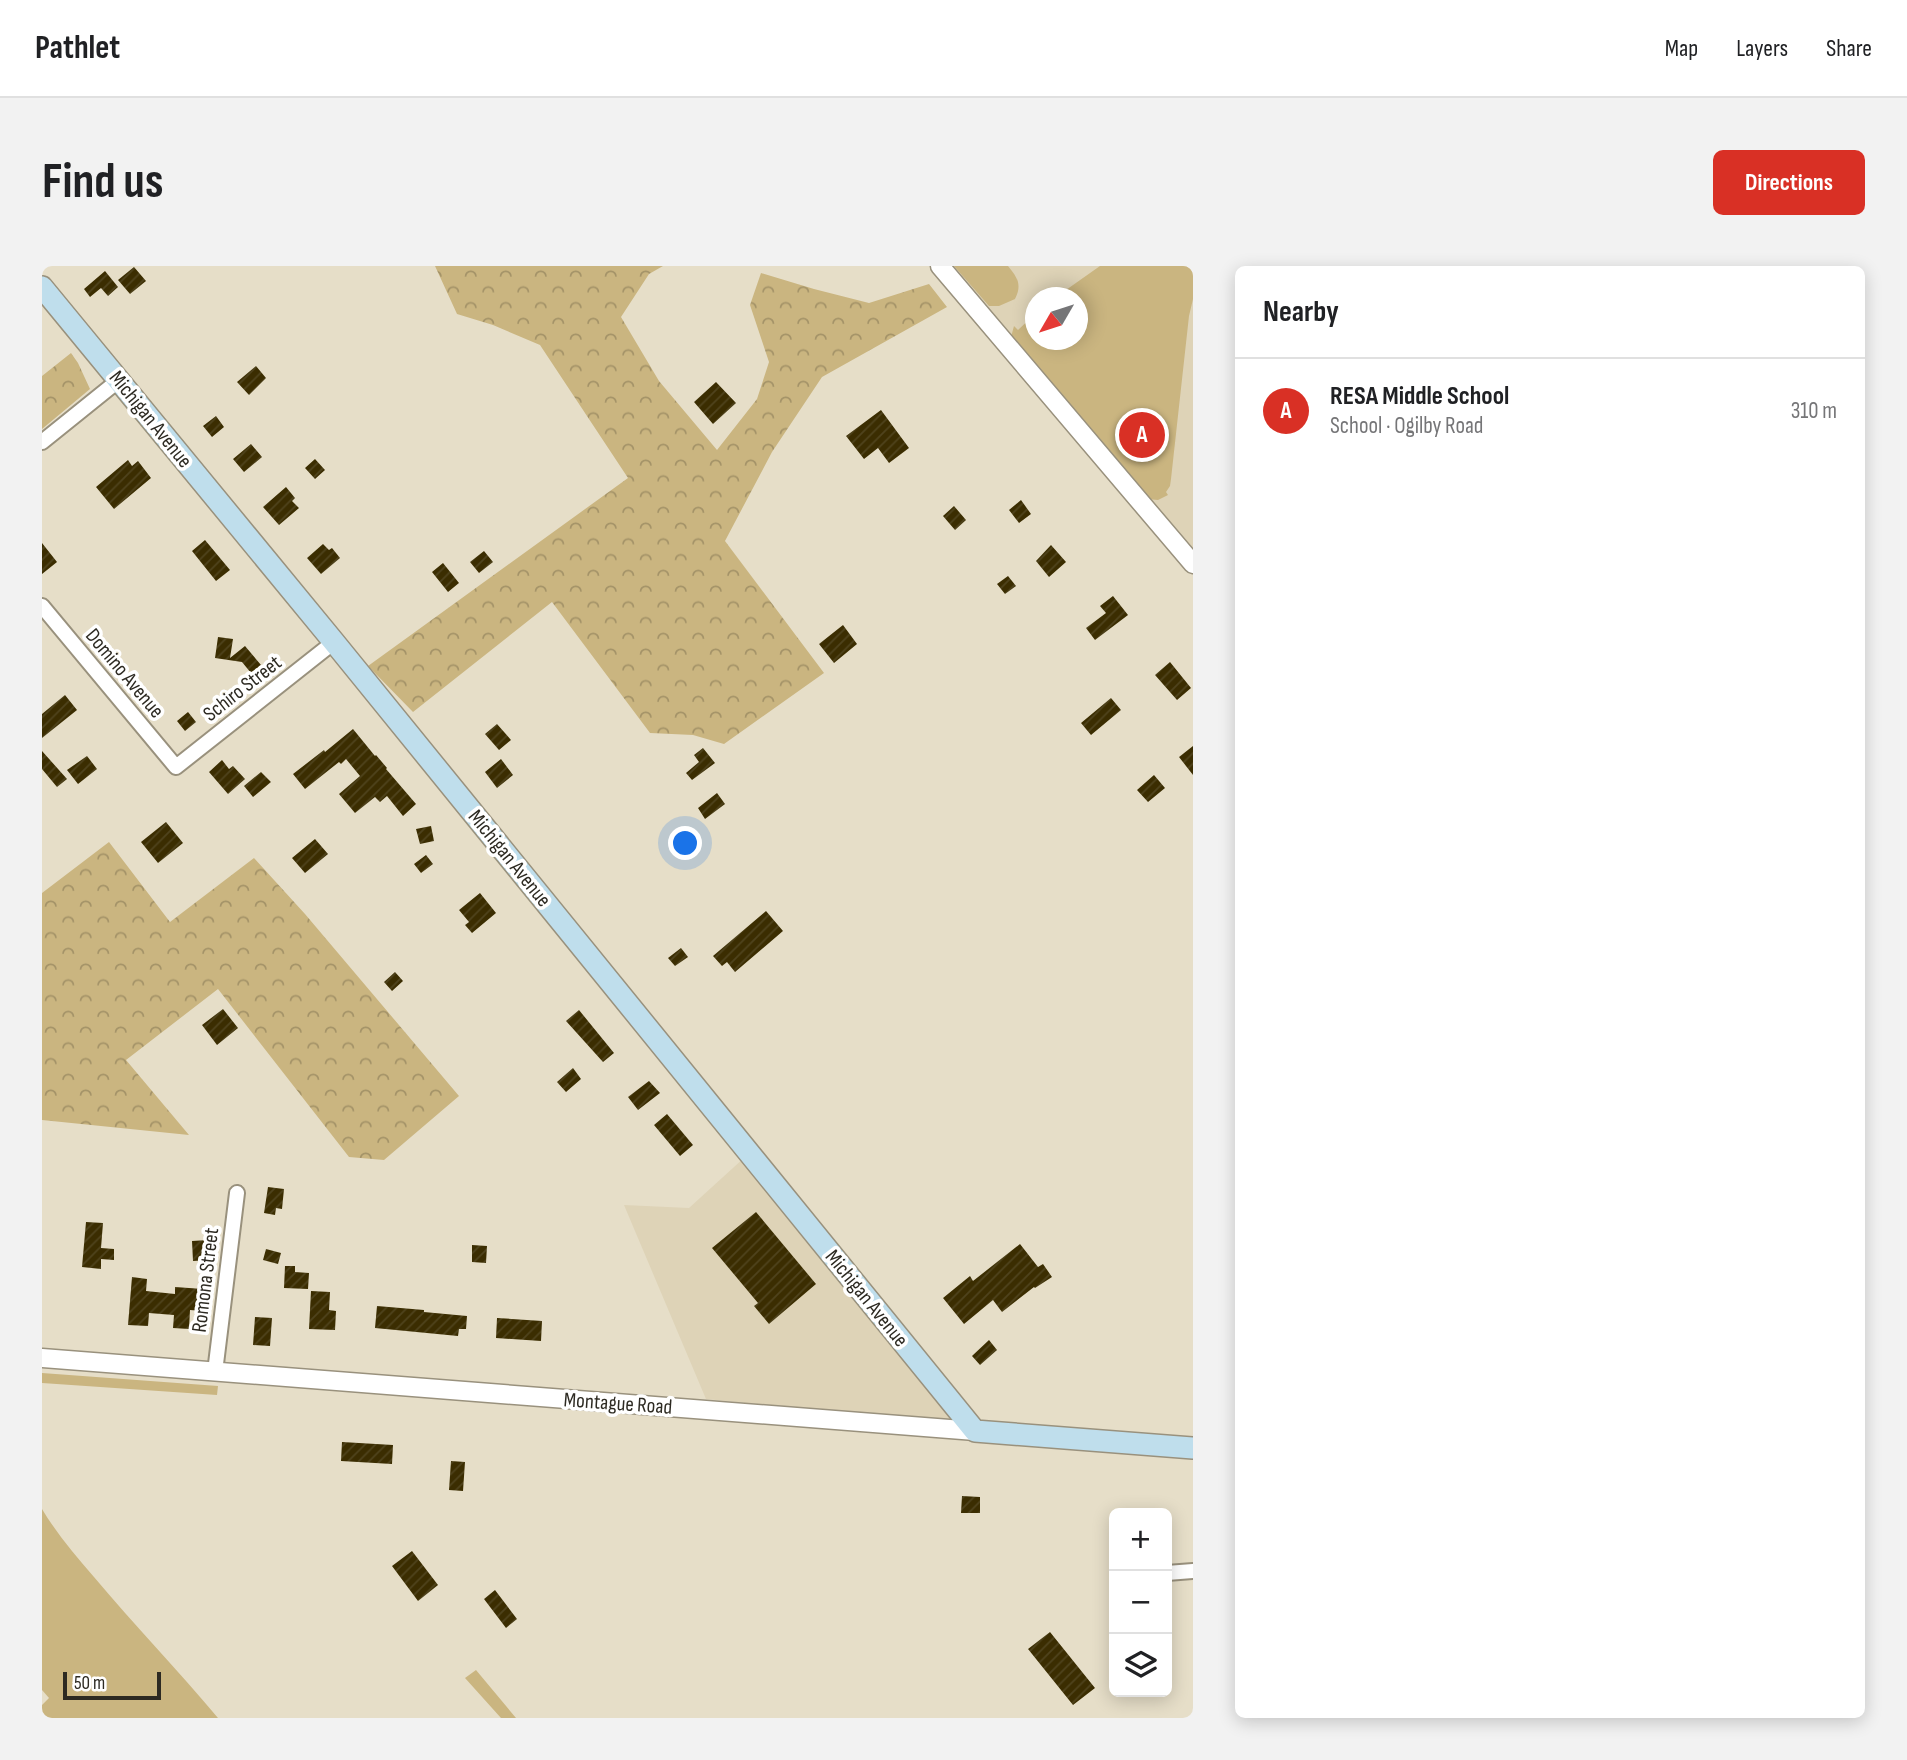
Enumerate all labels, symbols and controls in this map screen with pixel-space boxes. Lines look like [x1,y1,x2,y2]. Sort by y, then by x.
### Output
text: Pathlet [35,28,120,68]
text: Map [1665,34,1698,63]
text: Layers [1736,34,1788,63]
text: Share [1826,34,1872,63]
button: Directions [1713,150,1865,215]
text: Find us [42,153,164,212]
north arrow [1025,287,1088,350]
text: Nearby [1263,294,1339,330]
street label: Michigan Avenue [104,366,197,473]
text: RESA Middle School [1330,381,1509,412]
text: A [1281,397,1291,425]
text: 310 m [1791,397,1837,425]
pin: A [1119,409,1165,461]
text: School · Ogilby Road [1330,412,1483,440]
street label: Domino Avenue [80,624,169,723]
street label: Schiro Street [198,650,286,727]
street label: Michigan Avenue [463,805,556,912]
your location [668,826,702,860]
street label: Romona Street [187,1226,224,1334]
street label: Michigan Avenue [820,1245,913,1352]
street label: Montague Road [563,1387,673,1420]
map controls [1109,1508,1172,1697]
button: + [1109,1508,1172,1571]
button: − [1109,1571,1172,1634]
button: layers [1109,1634,1172,1697]
scale bar [63,1669,161,1701]
text: 50 m [74,1672,105,1695]

